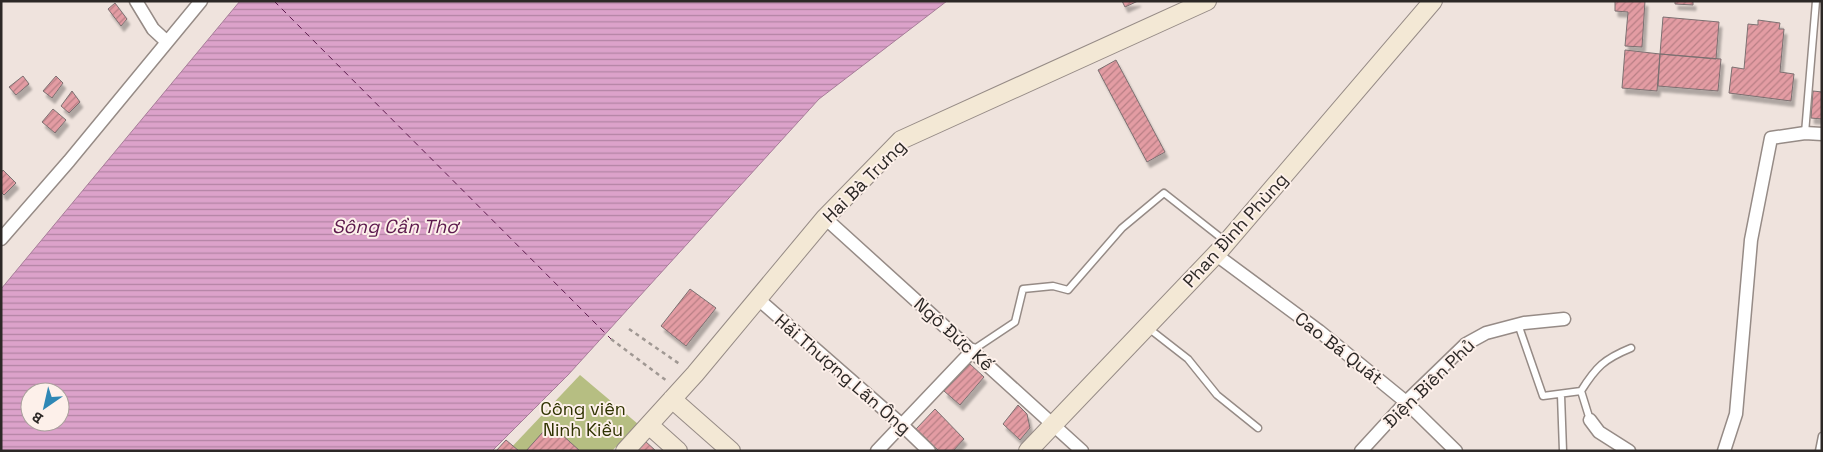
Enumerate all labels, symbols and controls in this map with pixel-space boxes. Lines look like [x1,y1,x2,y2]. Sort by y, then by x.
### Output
street label: Hai Bà Trưng [818,135,910,227]
street label: Phan Đình Phùng [1178,168,1292,292]
water label: Sông Cần Thơ [332,214,461,239]
street label: Ngô Đức Kế [909,292,999,376]
street label: Cao Bá Quát [1290,306,1388,390]
street label: Hải Thượng Lãn Ông [770,309,916,439]
street label: Điện Biên Phủ [1379,334,1479,432]
north arrow [20,382,70,432]
park label: Công viên Ninh Kiều [540,397,626,441]
text: B [29,408,47,428]

